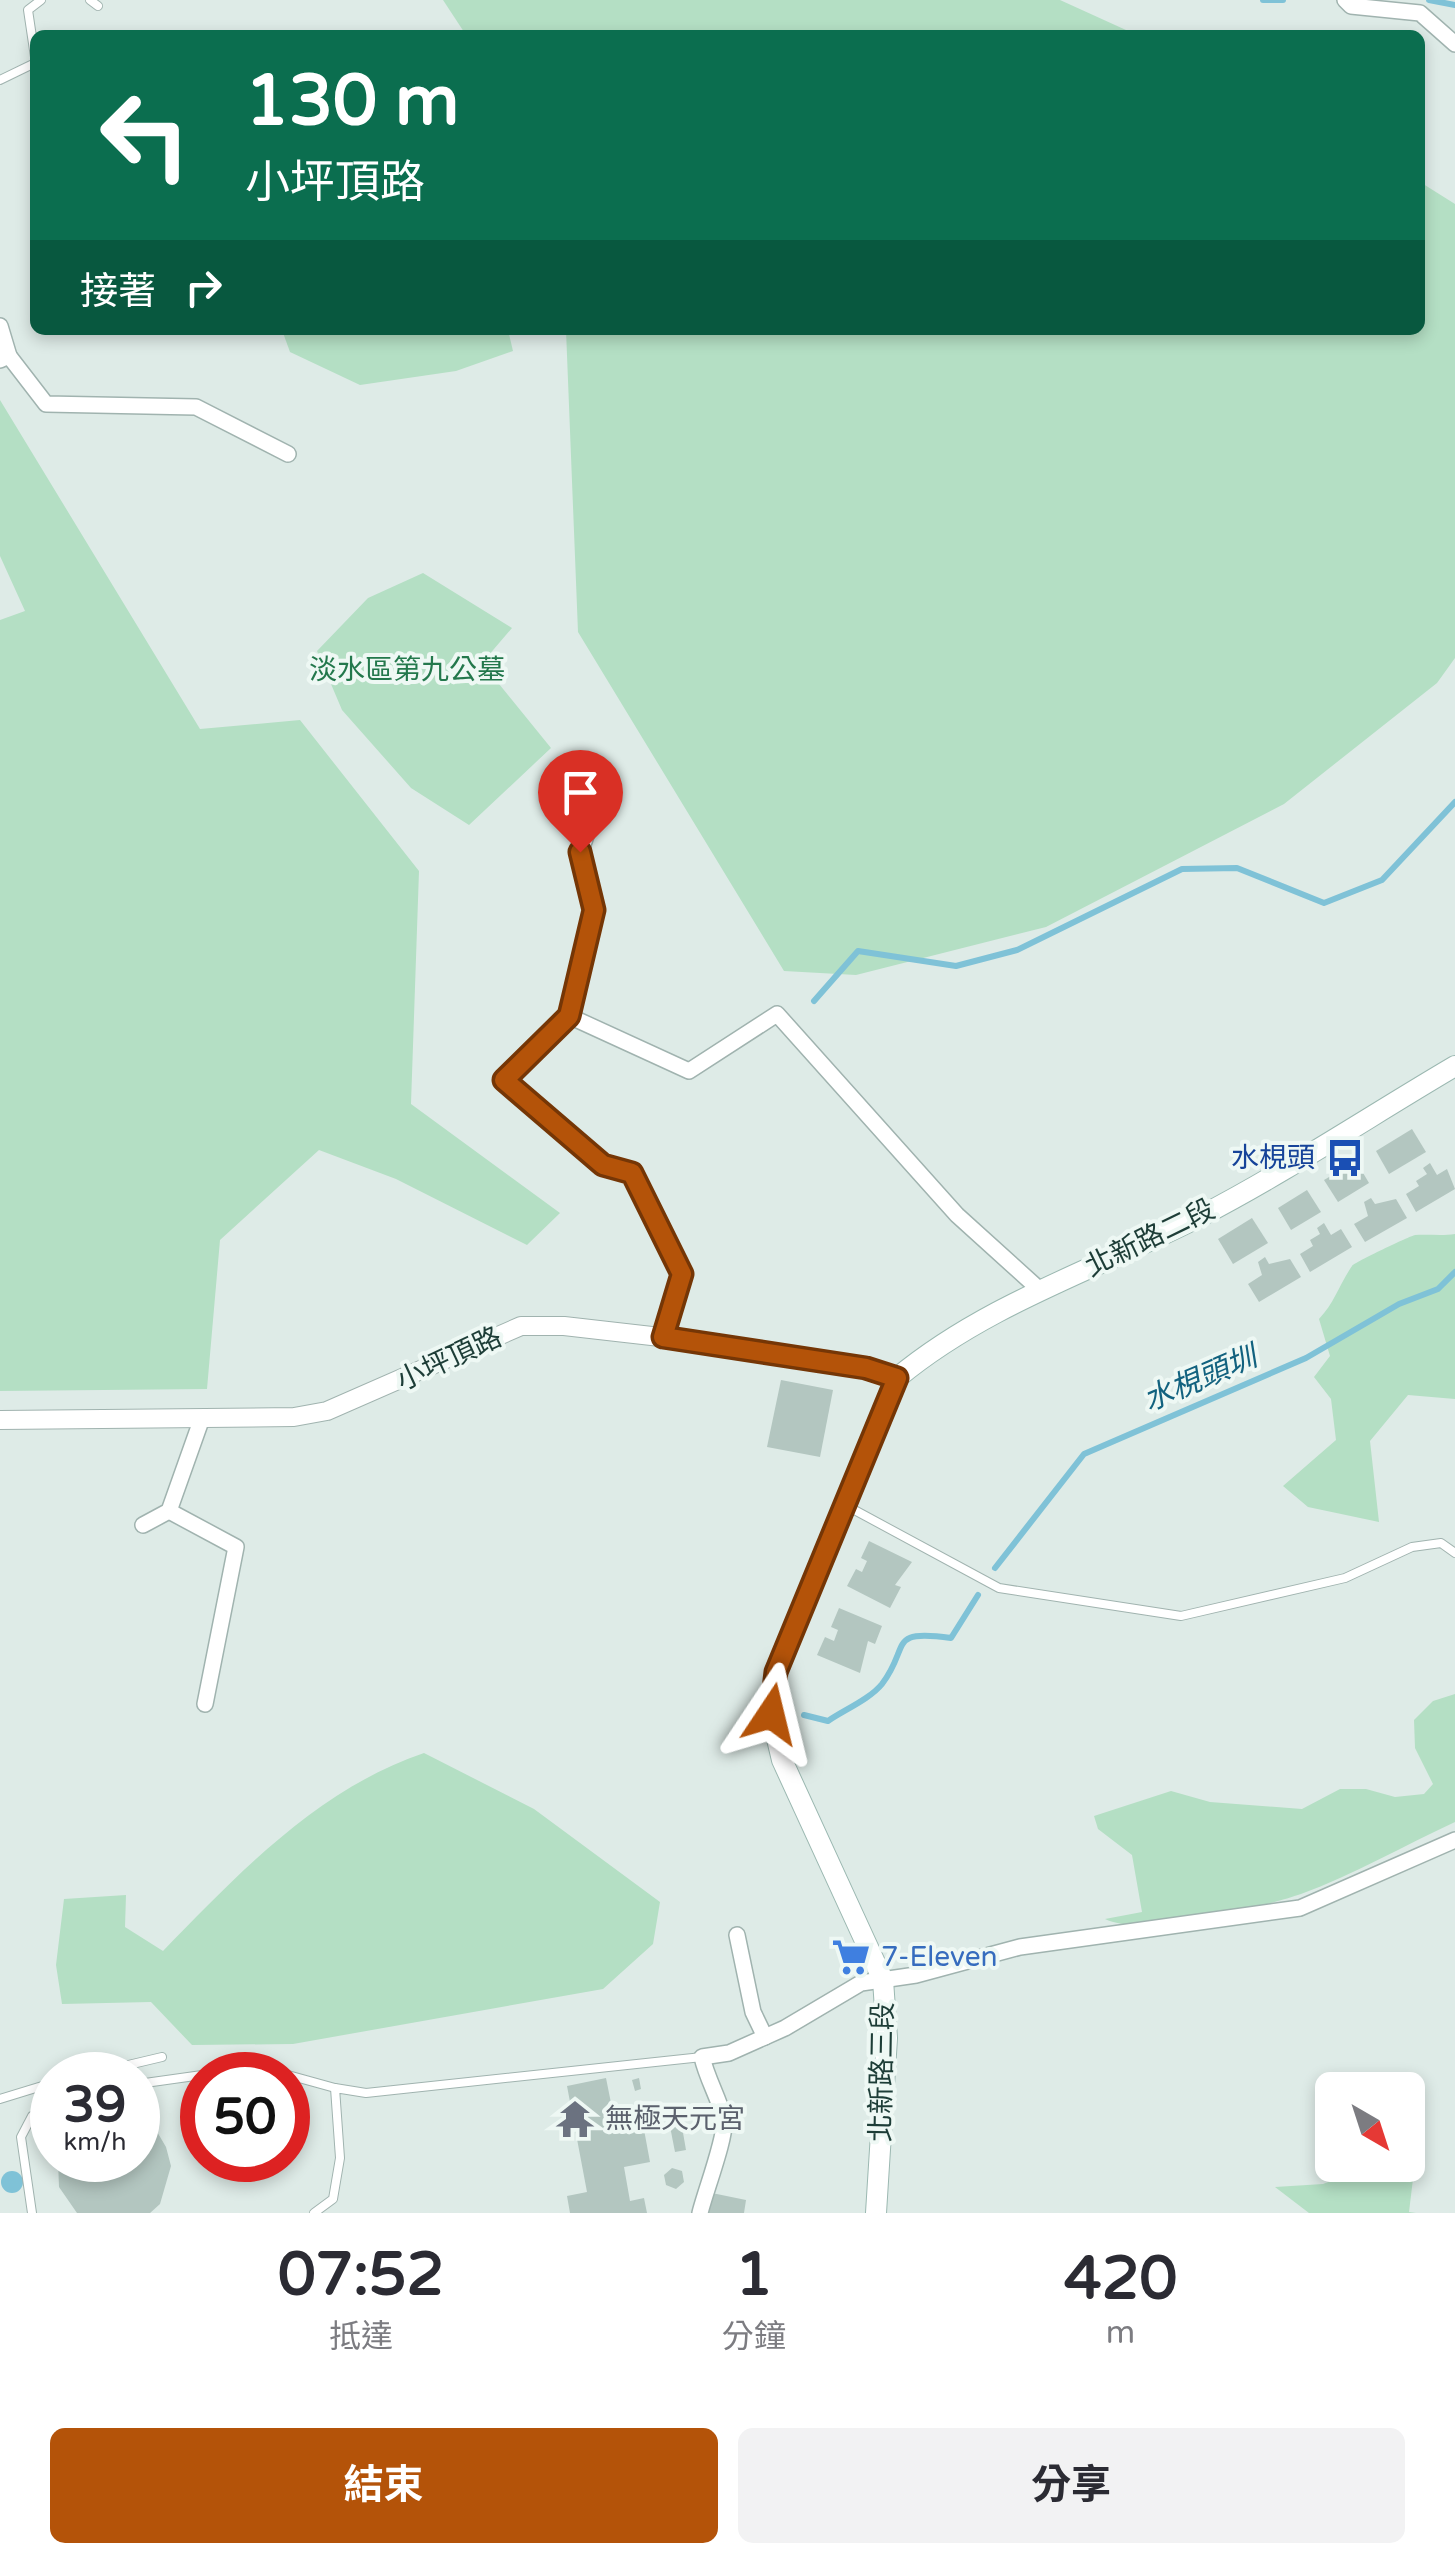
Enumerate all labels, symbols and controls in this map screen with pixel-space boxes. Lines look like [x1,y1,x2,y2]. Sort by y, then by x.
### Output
text: 130 m [245,60,459,144]
icon: left [80,70,210,200]
text: 小坪頂路 [245,156,425,210]
icon: right [176,260,231,315]
text: 接著 [80,269,156,315]
park label: 淡水區第九公墓 [309,653,505,687]
pin [538,750,623,853]
icon: arrive [553,765,608,820]
bus stop icon: 水梘頭 [1324,1137,1366,1179]
place label: 水梘頭 [1231,1141,1315,1175]
street label: 北新路二段 [1080,1192,1220,1284]
street label: 小坪頂路 [391,1320,507,1398]
water label: 水梘頭圳 [1138,1337,1266,1419]
position arrow [719,1662,823,1766]
supermarket icon: 7-Eleven [830,1936,872,1978]
place label: 7-Eleven [881,1940,998,1974]
street label: 北新路三段 [864,2002,900,2142]
speed limit sign: 50 [180,2052,310,2182]
north arrow [1315,2072,1425,2182]
map controls [1315,2072,1425,2182]
text: 39 [64,2075,126,2135]
temple icon: 無極天元宮 [554,2098,596,2140]
place label: 無極天元宮 [605,2102,745,2136]
text: km/h [64,2127,126,2157]
text: 07:52 [278,2239,444,2311]
text: 1 [735,2239,773,2311]
text: 420 [1064,2243,1177,2315]
text: m [1106,2314,1135,2352]
text: 抵達 [329,2318,393,2356]
text: 分鐘 [722,2318,786,2356]
button: 結束 [50,2428,718,2543]
button: 分享 [738,2428,1405,2543]

